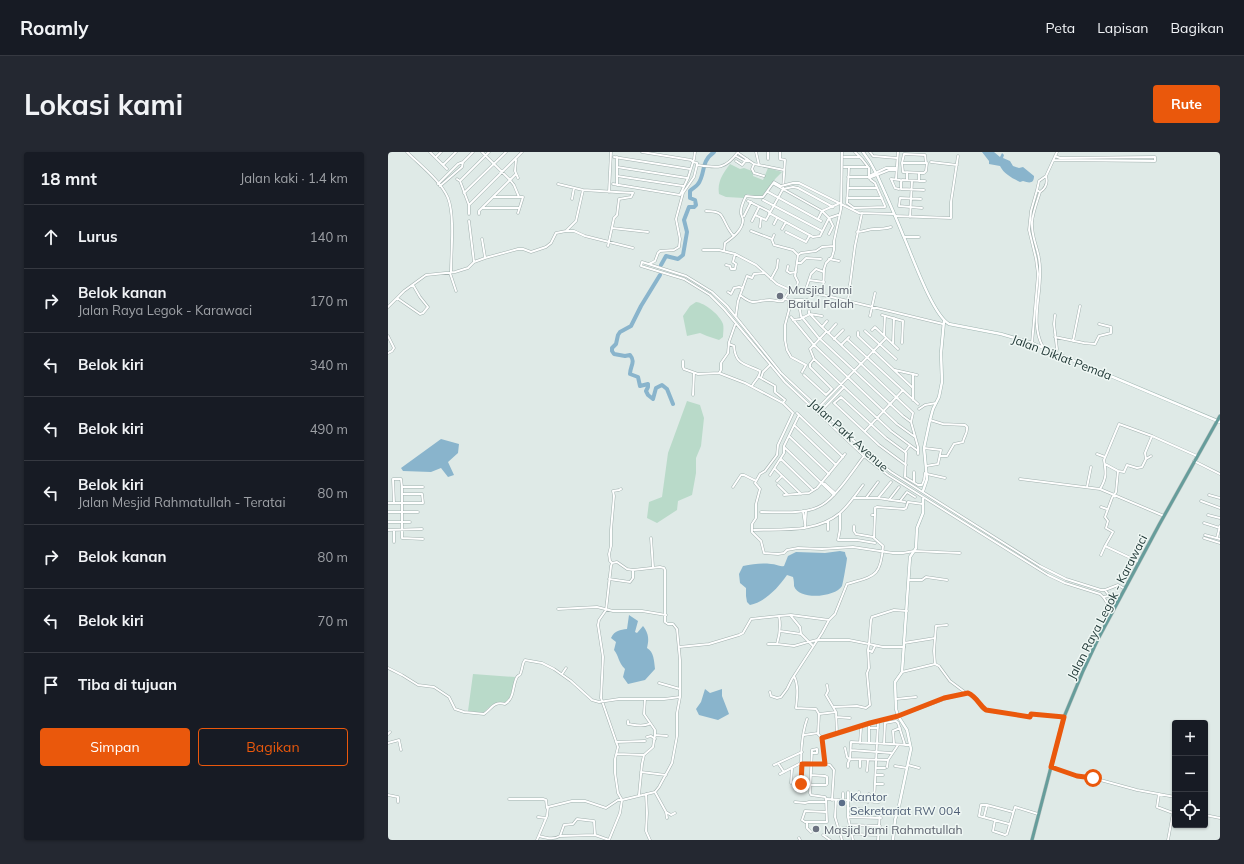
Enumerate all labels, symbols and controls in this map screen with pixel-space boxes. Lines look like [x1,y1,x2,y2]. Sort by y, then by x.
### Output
text: Roamly [20,16,88,40]
text: Peta [1046,19,1075,37]
text: Lapisan [1097,19,1149,37]
text: Bagikan [1171,19,1224,37]
button: Rute [1153,85,1220,123]
text: Lokasi kami [24,87,183,122]
text: 18 mnt [40,168,97,189]
text: Jalan kaki · 1.4 km [240,170,348,186]
icon: ahead [40,226,62,248]
text: Lurus [78,227,118,246]
text: 140 m [310,229,348,245]
place label: Masjid Jami Baitul Falah [788,282,854,311]
text: Belok kanan [78,283,167,302]
icon: right [40,290,62,312]
marker: Masjid Jami Baitul Falah [775,291,785,301]
text: 170 m [310,293,348,309]
text: Jalan Raya Legok - Karawaci [78,302,252,318]
street label: Jalan Diklat Pemda [1010,331,1114,383]
icon: left [40,354,62,376]
text: Belok kiri [78,355,144,374]
text: 340 m [310,357,348,373]
street label: Jalan Park Avenue [806,395,892,475]
icon: left [40,418,62,440]
text: Belok kiri [78,419,144,438]
text: 490 m [310,421,348,437]
text: Belok kiri [78,475,144,494]
icon: left [40,482,62,504]
text: 80 m [318,485,348,501]
text: Jalan Mesjid Rahmatullah - Teratai [78,494,285,510]
street label: Jalan Raya Legok - Karawaci [1064,532,1150,682]
icon: right [40,546,62,568]
text: Belok kanan [78,547,167,566]
text: 80 m [318,549,348,565]
icon: left [40,610,62,632]
text: Belok kiri [78,611,144,630]
text: 70 m [318,613,348,629]
icon: arrive [40,674,62,696]
text: Tiba di tujuan [78,675,177,694]
map controls [1172,720,1208,828]
button: + [1172,720,1208,756]
button: Simpan [40,728,190,766]
button: Bagikan [198,728,348,766]
button: − [1172,756,1208,792]
route start [1084,769,1102,787]
route end [792,775,810,793]
place label: Kantor Sekretariat RW 004 [850,789,960,818]
button: locate [1172,792,1208,828]
marker: Kantor Sekretariat RW 004 [837,798,847,808]
place label: Masjid Jami Rahmatullah [824,822,962,837]
marker: Masjid Jami Rahmatullah [811,824,821,834]

